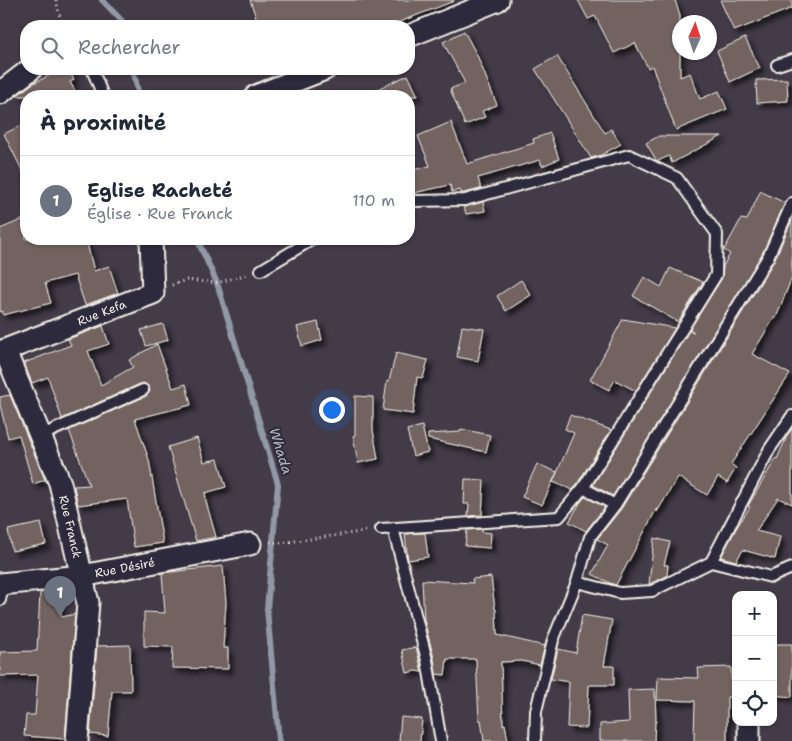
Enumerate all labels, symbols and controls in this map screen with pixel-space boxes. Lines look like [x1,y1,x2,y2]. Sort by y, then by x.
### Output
north arrow [672,15,717,60]
search box [20,20,415,75]
icon: search [38,34,66,62]
text: Rechercher [78,35,181,60]
text: À proximité [40,109,166,137]
text: Eglise Racheté [87,178,233,203]
text: 1 [52,190,60,211]
text: 110 m [352,190,395,211]
text: Église · Rue Franck [87,203,233,224]
street label: Rue Kefa [75,296,129,329]
your location [319,397,345,423]
water label: Whada [265,425,297,477]
street label: Rue Franck [55,494,85,560]
street label: Rue Désiré [93,554,156,581]
pin: 1 [44,576,76,617]
map controls [732,591,777,726]
button: + [732,591,777,636]
button: − [732,636,777,681]
button: locate [732,681,777,726]

